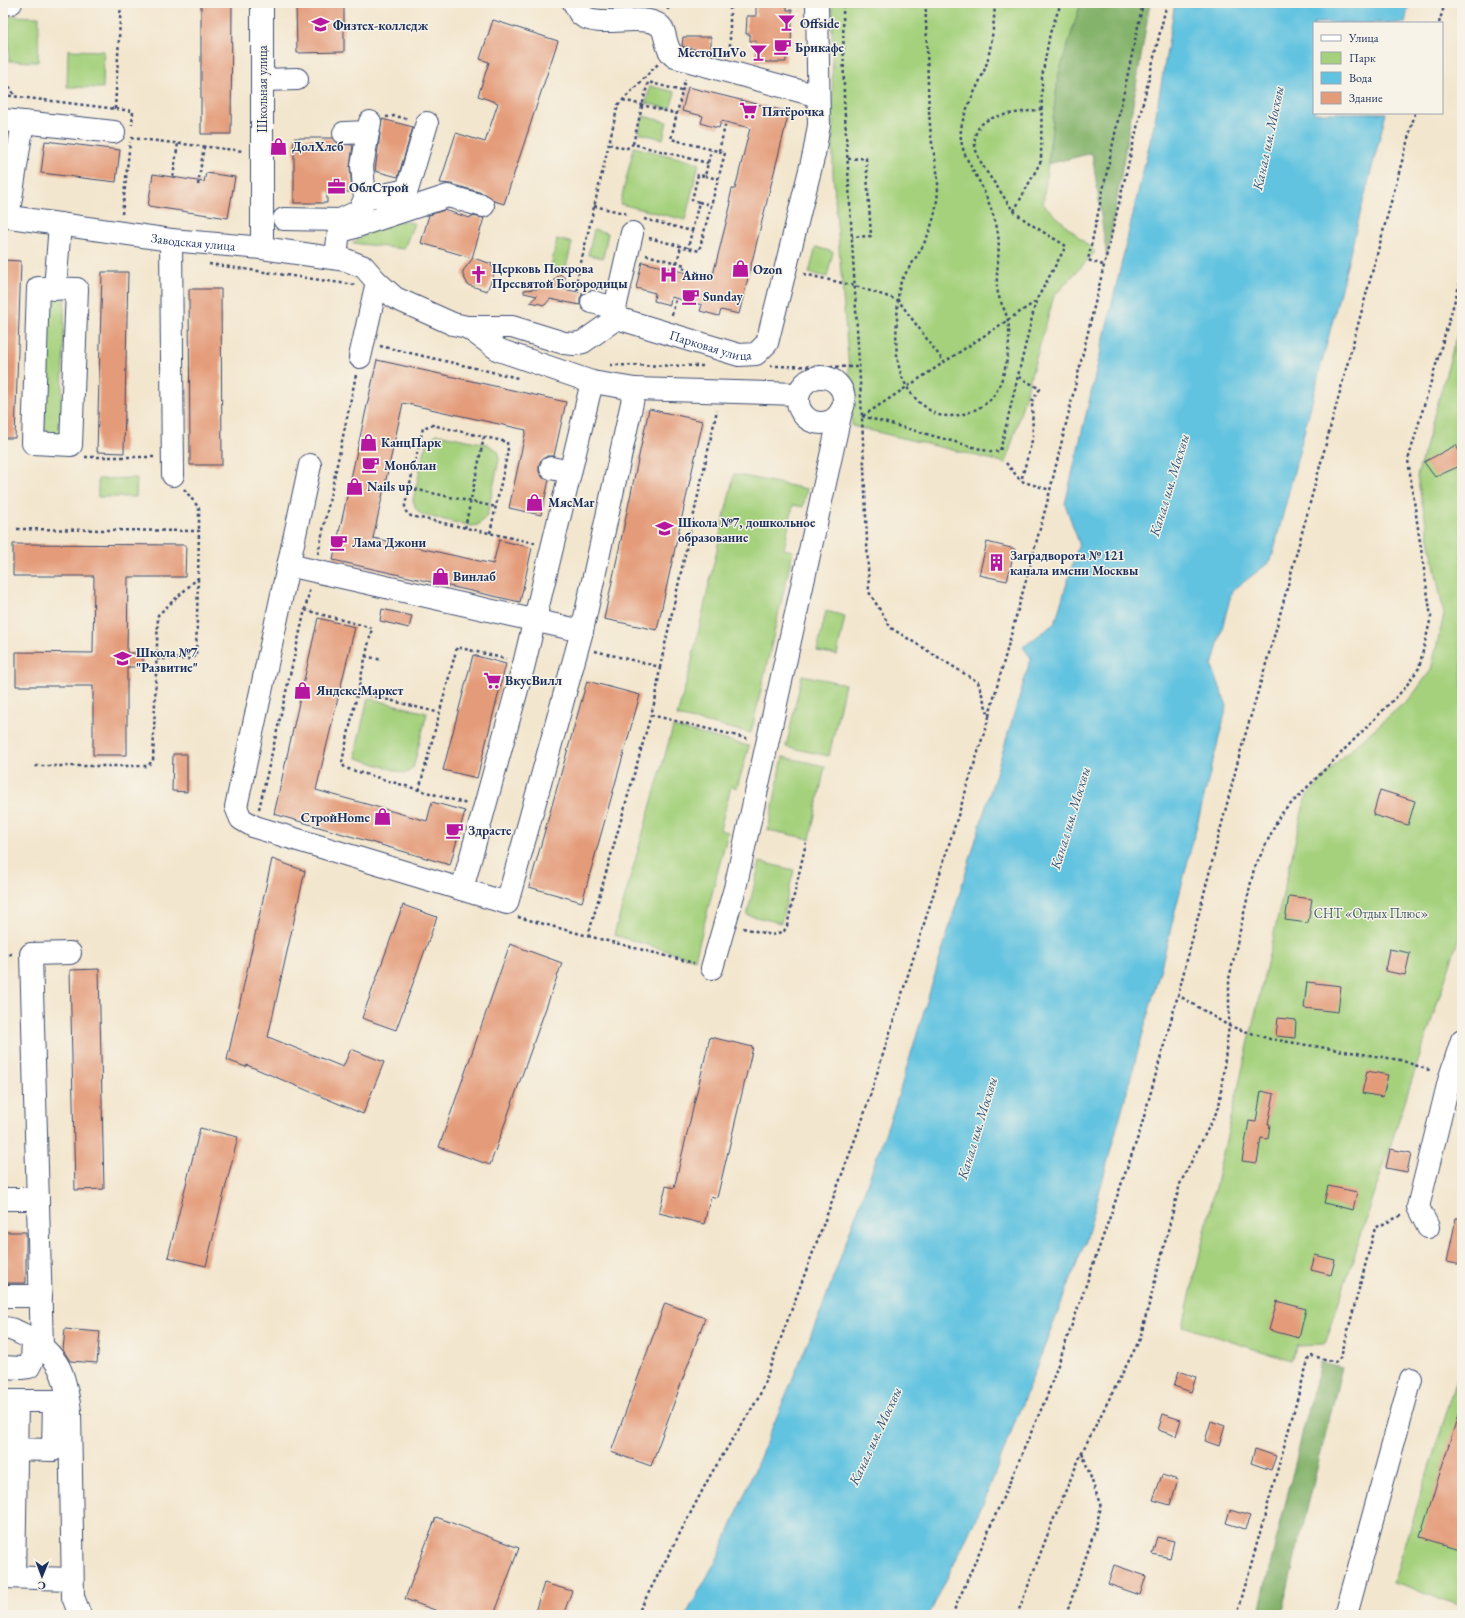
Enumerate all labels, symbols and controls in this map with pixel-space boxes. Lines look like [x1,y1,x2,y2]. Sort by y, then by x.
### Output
bar icon: Offside [777,13,797,33]
school or university icon: Физтех-колледж [310,15,330,35]
place label: Offside [800,15,840,32]
place label: Физтех-колледж [333,17,429,34]
legend [1313,22,1443,114]
text: Улица [1348,30,1379,46]
cafe icon: Брикафе [772,37,792,57]
place label: Брикафе [795,39,845,56]
bar icon: МестоПиVо [749,42,769,62]
street label: Школьная улица [254,44,271,133]
place label: МестоПиVо [678,44,746,61]
text: Парк [1349,50,1376,66]
text: Вода [1349,70,1372,86]
water label: Канал им. Москвы [1248,84,1288,193]
text: Здание [1349,90,1383,106]
supermarket icon: Пятёрочка [739,101,759,121]
place label: Пятёрочка [762,103,825,120]
shop icon: ДолХлеб [269,136,289,156]
place label: ДолХлеб [292,138,344,155]
office icon: ОблСтрой [326,177,346,197]
place label: ОблСтрой [349,179,409,196]
street label: Заводская улица [150,229,237,255]
shop icon: Ozon [730,259,750,279]
place label: Церковь Покрова Пресвятой Богородицы [492,260,628,292]
place label: Ozon [753,261,783,278]
church icon: Церковь Покрова Пресвятой Богородицы [469,265,489,285]
hospital icon: Айно [659,265,679,285]
place label: Айно [681,267,714,284]
cafe icon: Sunday [680,286,700,306]
place label: Sunday [703,288,743,305]
street label: Парковая улица [667,326,753,364]
water label: Канал им. Москвы [1145,431,1193,539]
shop icon: КанцПарк [358,432,378,452]
place label: КанцПарк [381,434,442,451]
cafe icon: Монблан [361,455,381,475]
place label: Монблан [384,457,437,474]
shop icon: Nails up [344,476,364,496]
place label: Nails up [367,478,413,495]
shop icon: МясМаг [525,492,545,512]
place label: МясМаг [548,494,595,511]
place label: Школа №7, дошкольное образование [678,514,816,546]
school or university icon: Школа №7, дошкольное образование [655,519,675,539]
cafe icon: Лама Джони [329,532,349,552]
place label: Лама Джони [352,534,426,551]
place label: Заградворота № 121 канала имени Москвы [1010,547,1139,579]
building icon: Заградворота № 121 канала имени Москвы [987,552,1007,572]
shop icon: Винлаб [430,566,450,586]
place label: Винлаб [453,568,496,585]
place label: Школа №7 "Развитие" [136,644,198,676]
school or university icon: Школа №7 "Развитие" [113,649,133,669]
supermarket icon: ВкусВилл [482,670,502,690]
place label: ВкусВилл [505,672,562,689]
shop icon: Яндекс.Маркет [293,680,313,700]
place label: Яндекс.Маркет [315,682,404,699]
water label: Канал им. Москвы [1046,764,1094,872]
shop icon: СтройHome [373,807,393,827]
place label: СтройHome [301,809,371,826]
cafe icon: Здрасте [445,820,465,840]
place label: Здрасте [468,822,512,839]
park label: СНТ «Отдых Плюс» [1314,905,1428,922]
water label: Канал им. Москвы [953,1074,1001,1182]
water label: Канал им. Москвы [844,1384,906,1489]
north arrow [22,1556,62,1596]
text: С [38,1579,46,1593]

